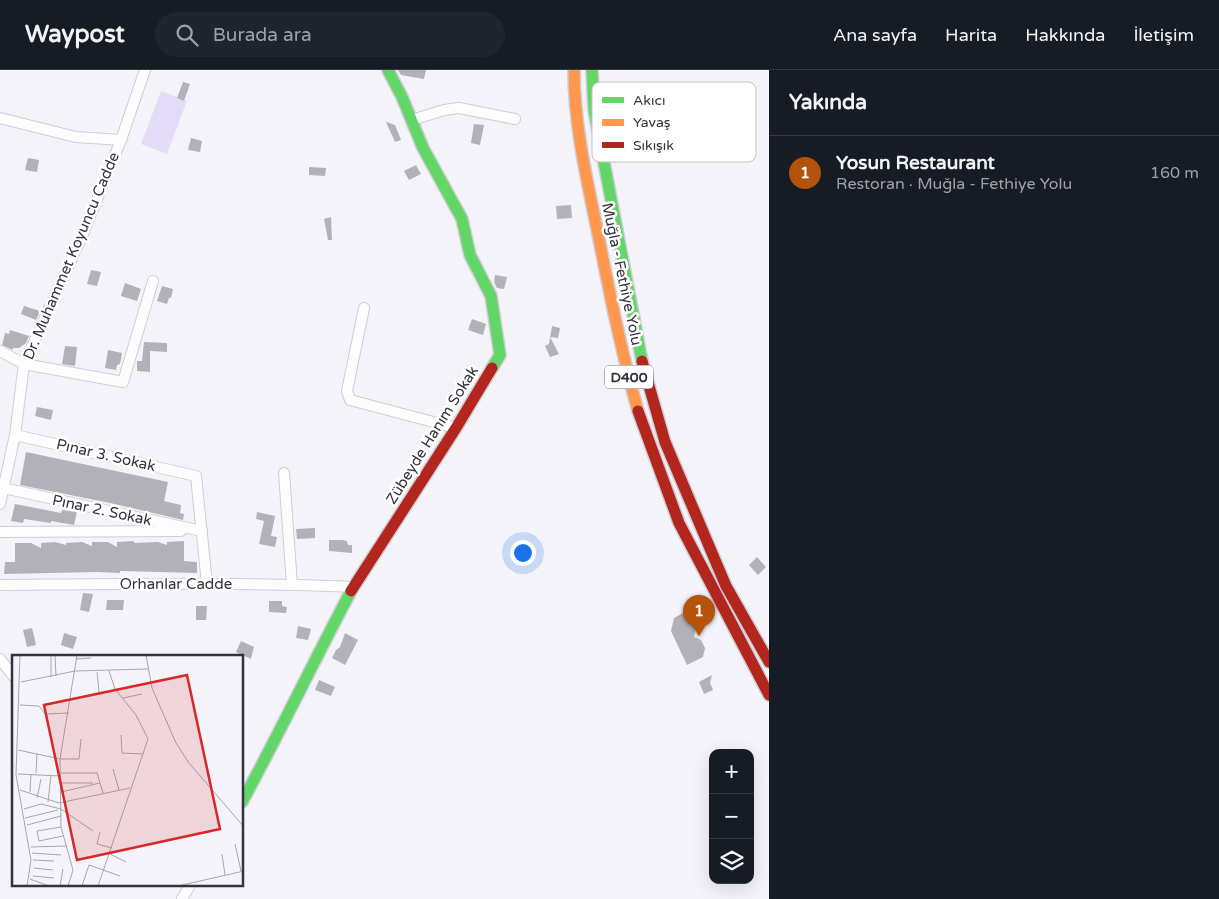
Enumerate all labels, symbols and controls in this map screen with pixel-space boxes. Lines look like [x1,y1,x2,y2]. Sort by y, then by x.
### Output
search box [155,12,505,57]
text: Waypost [25,20,125,49]
icon: search [173,21,201,49]
text: Burada ara [213,24,312,46]
text: Ana sayfa [833,24,917,46]
text: Harita [945,24,997,46]
text: Hakkında [1025,24,1105,46]
text: İletişim [1133,24,1194,46]
legend [592,82,756,162]
text: Yakında [789,90,867,115]
text: Akıcı [633,92,665,109]
text: Yavaş [633,114,671,131]
text: Sıkışık [633,137,674,154]
street label: Dr. Muhammet Koyuncu Cadde [19,150,123,362]
text: Yosun Restaurant [836,152,995,174]
text: 1 [800,163,810,183]
text: 160 m [1150,163,1199,183]
text: Restoran · Muğla - Fethiye Yolu [836,174,1072,194]
street label: Muğla - Fethiye Yolu [598,201,646,347]
street label: Zübeyde Hanım Sokak [382,363,482,507]
road number: D400 [605,366,653,388]
street label: Pınar 3. Sokak [55,435,157,475]
street label: Pınar 2. Sokak [51,491,153,529]
your location [510,540,536,566]
street label: Orhanlar Cadde [120,575,232,593]
pin: 1 [683,595,715,636]
inset map [12,655,244,886]
map controls [709,749,754,884]
button: + [709,749,754,794]
button: − [709,794,754,839]
button: layers [709,839,754,884]

